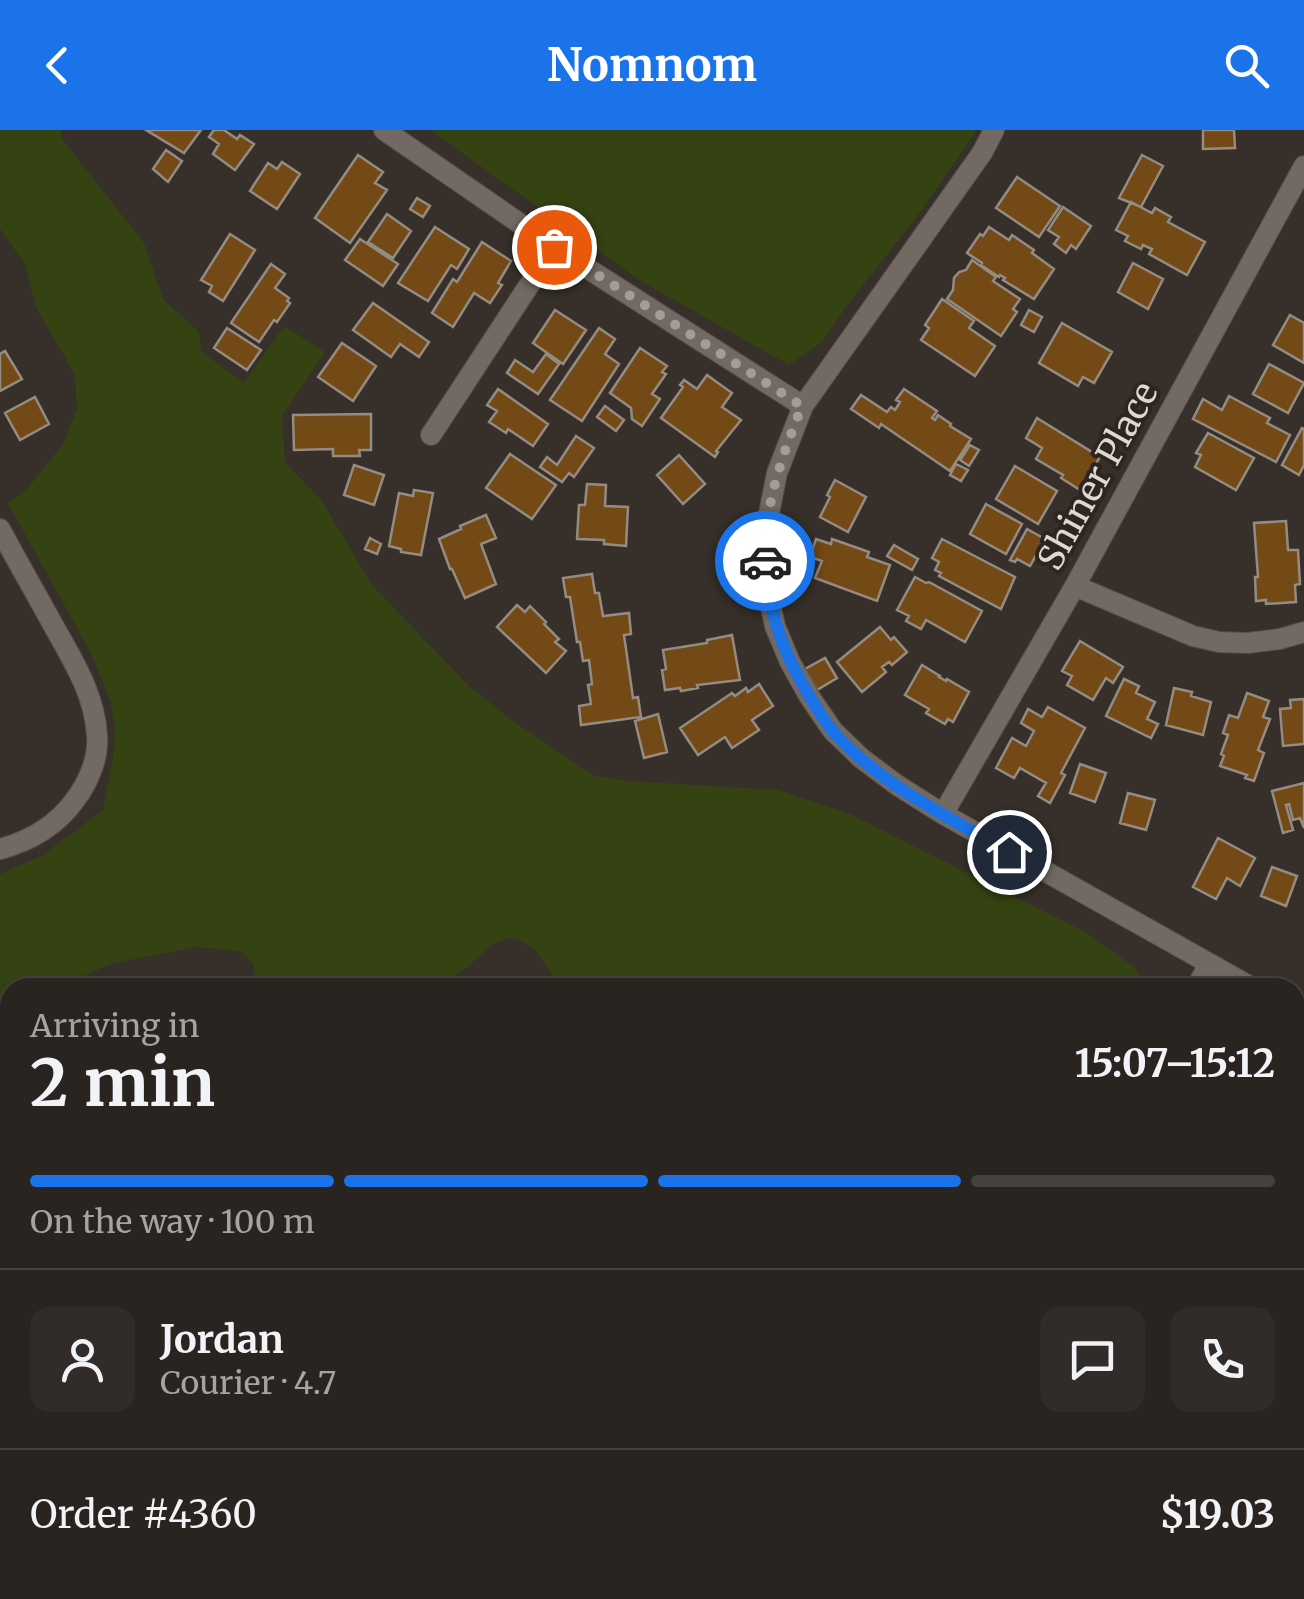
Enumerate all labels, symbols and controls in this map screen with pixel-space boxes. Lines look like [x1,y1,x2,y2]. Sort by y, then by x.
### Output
text: Nomnom [547,37,757,93]
icon: back [30,38,85,93]
icon: search [1219,38,1274,93]
pin [512,205,597,290]
icon: bag [527,220,582,275]
street label: Shiner Place [1028,374,1168,578]
courier [715,511,815,611]
icon: car [738,534,793,589]
pin [967,810,1052,895]
icon: home [982,825,1037,880]
text: Arriving in [30,1006,199,1046]
text: 15:07–15:12 [1075,1040,1275,1087]
text: 2 min [30,1042,215,1124]
text: On the way · 100 m [30,1202,315,1242]
button: person [30,1307,135,1412]
button: chat [1040,1307,1145,1412]
button: phone [1170,1307,1275,1412]
text: Jordan [160,1316,284,1363]
text: Courier · 4.7 [160,1363,336,1403]
text: Order #4360 [30,1491,257,1538]
text: $19.03 [1159,1491,1275,1538]

